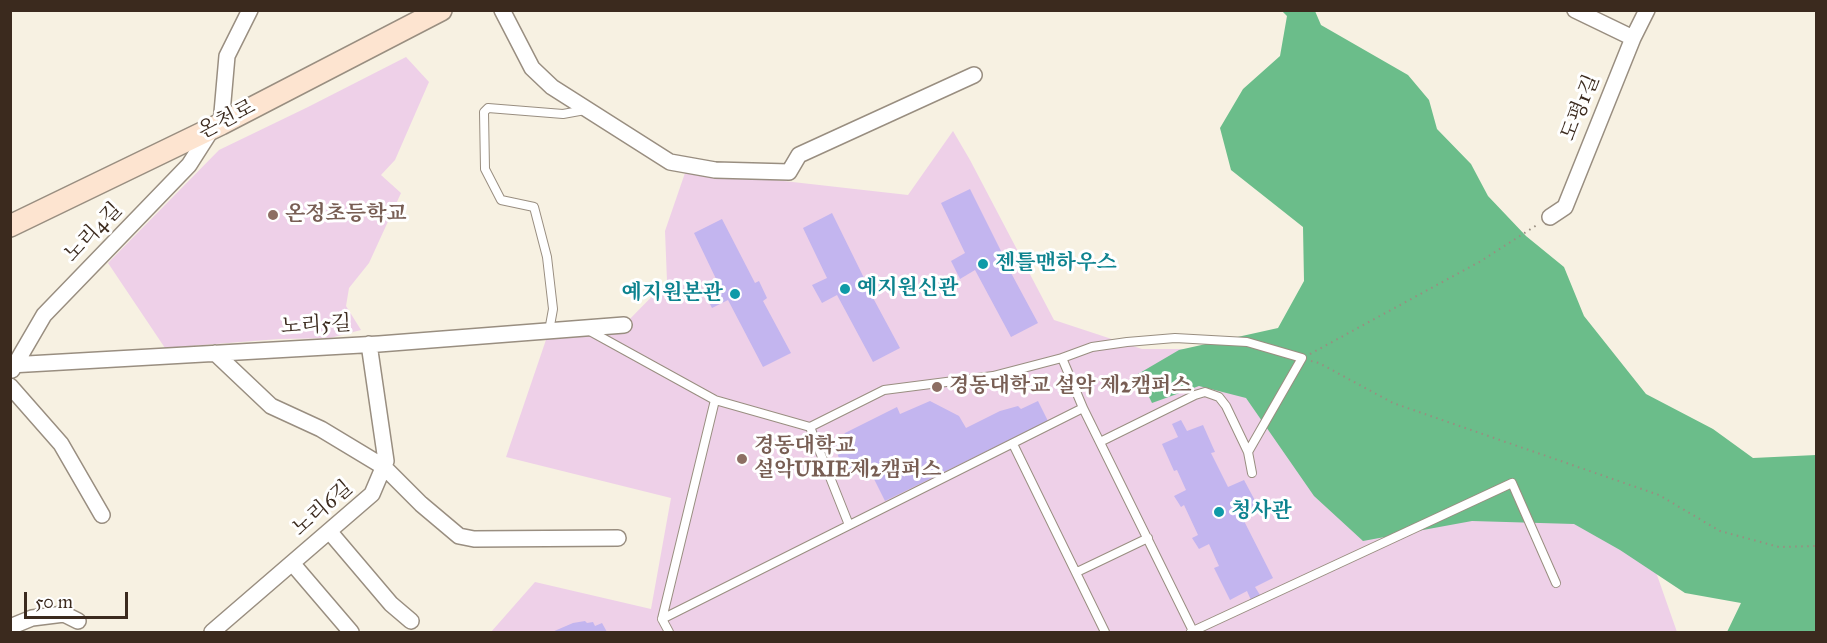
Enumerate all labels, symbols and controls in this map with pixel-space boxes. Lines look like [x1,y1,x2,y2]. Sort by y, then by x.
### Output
street label: 도평1길 [1556,71,1606,145]
street label: 온천로 [194,95,260,145]
street label: 노리4길 [60,198,128,268]
place label: 온정초등학교 [285,202,407,228]
marker: 온정초등학교 [266,208,280,222]
place label: 젠틀맨하우스 [995,251,1117,277]
marker: 젠틀맨하우스 [976,257,990,271]
place label: 예지원신관 [857,276,958,302]
place label: 예지원본관 [622,281,723,307]
marker: 예지원신관 [838,282,852,296]
marker: 예지원본관 [728,287,742,301]
street label: 노리5길 [280,312,352,340]
place label: 경동대학교 설악 제2캠퍼스 [949,374,1192,400]
marker: 경동대학교 설악 제2캠퍼스 [930,380,944,394]
place label: 경동대학교 설악URIE제2캠퍼스 [754,434,941,484]
marker: 경동대학교 설악URIE제2캠퍼스 [735,452,749,466]
street label: 노리6길 [288,476,358,542]
place label: 청사관 [1231,499,1292,525]
marker: 청사관 [1212,505,1226,519]
scale bar [27,580,130,618]
text: 50 m [35,591,73,613]

